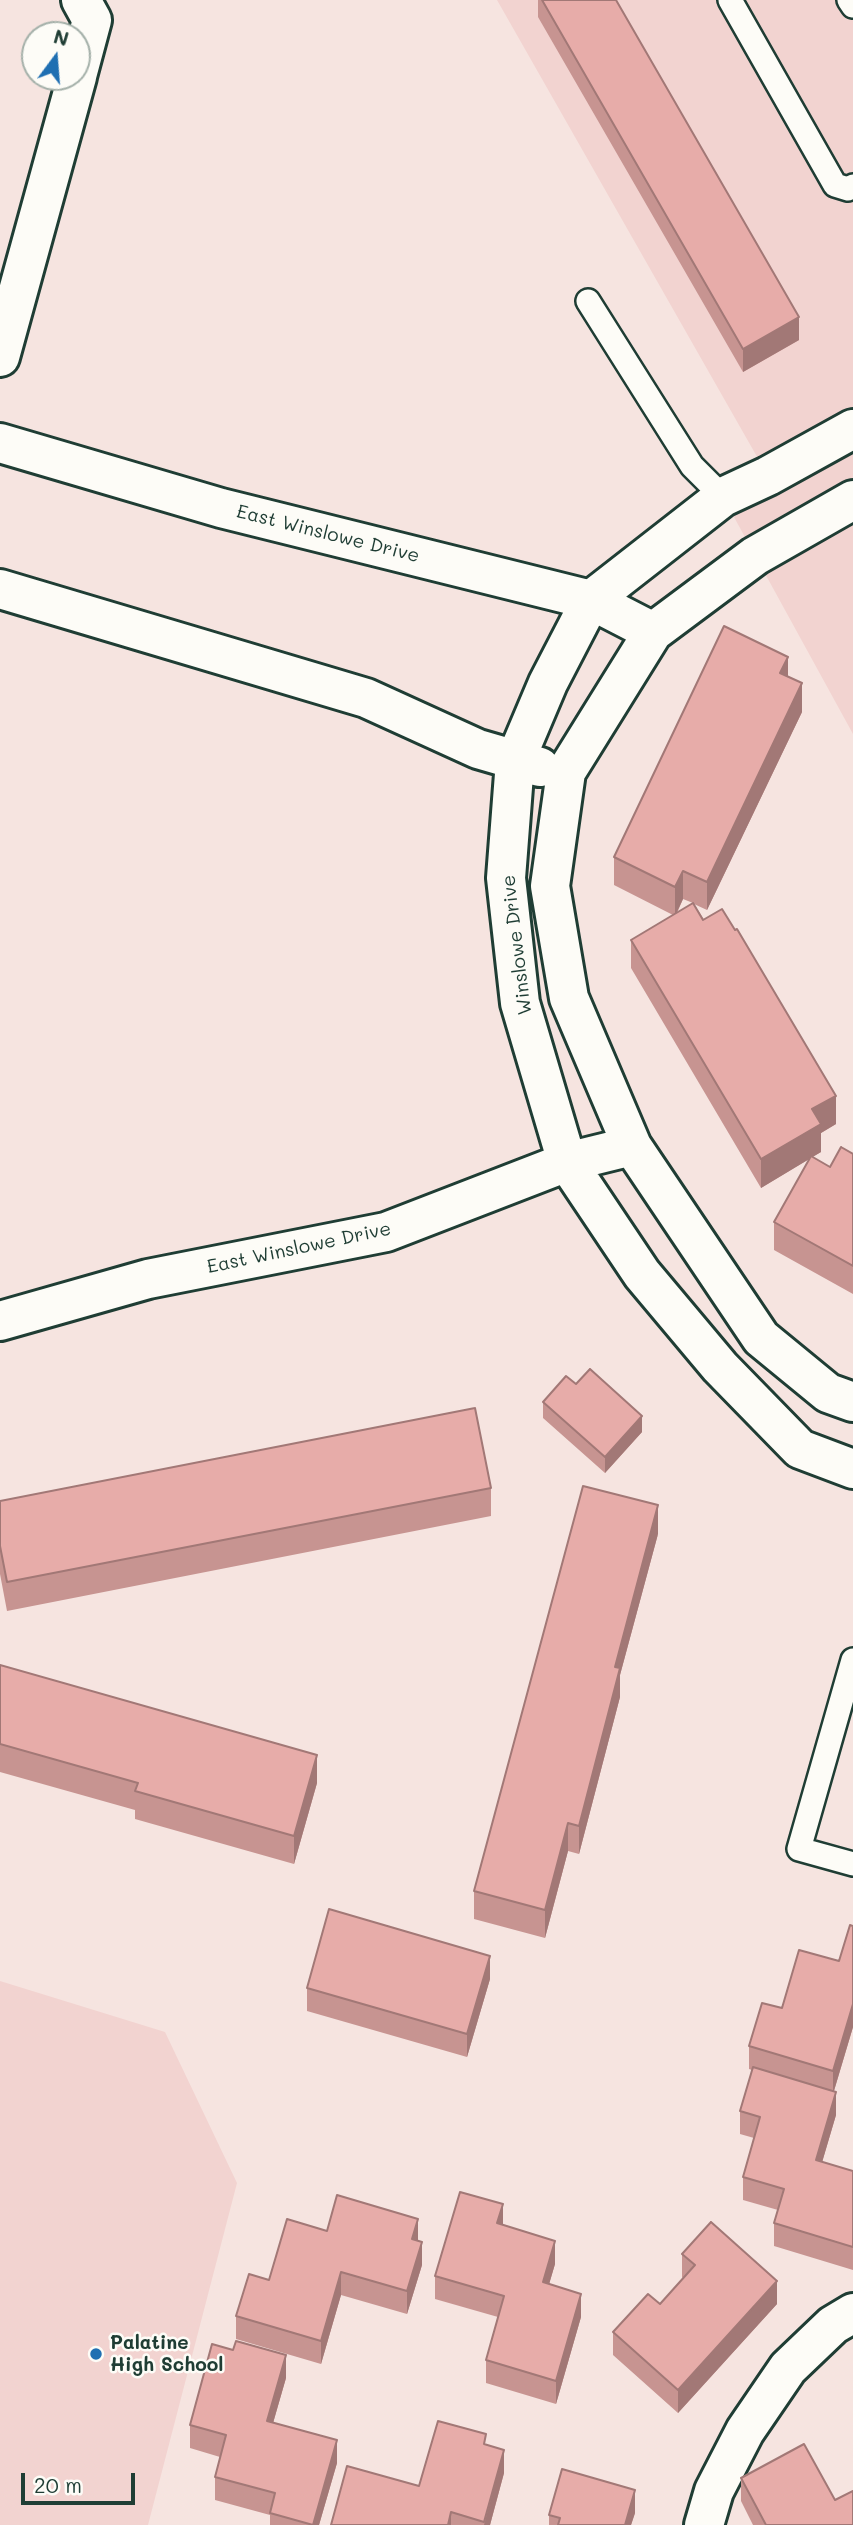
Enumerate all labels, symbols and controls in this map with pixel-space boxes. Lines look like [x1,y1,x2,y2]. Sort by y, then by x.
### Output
north arrow [21,21,91,91]
text: N [51,23,72,51]
street label: East Winslowe Drive [234,500,422,568]
street label: Winslowe Drive [497,874,537,1016]
street label: East Winslowe Drive [205,1217,393,1279]
place label: Palatine High School [110,2332,223,2376]
marker: Palatine High School [88,2346,104,2362]
scale bar [24,2458,138,2502]
text: 20 m [34,2471,82,2498]

